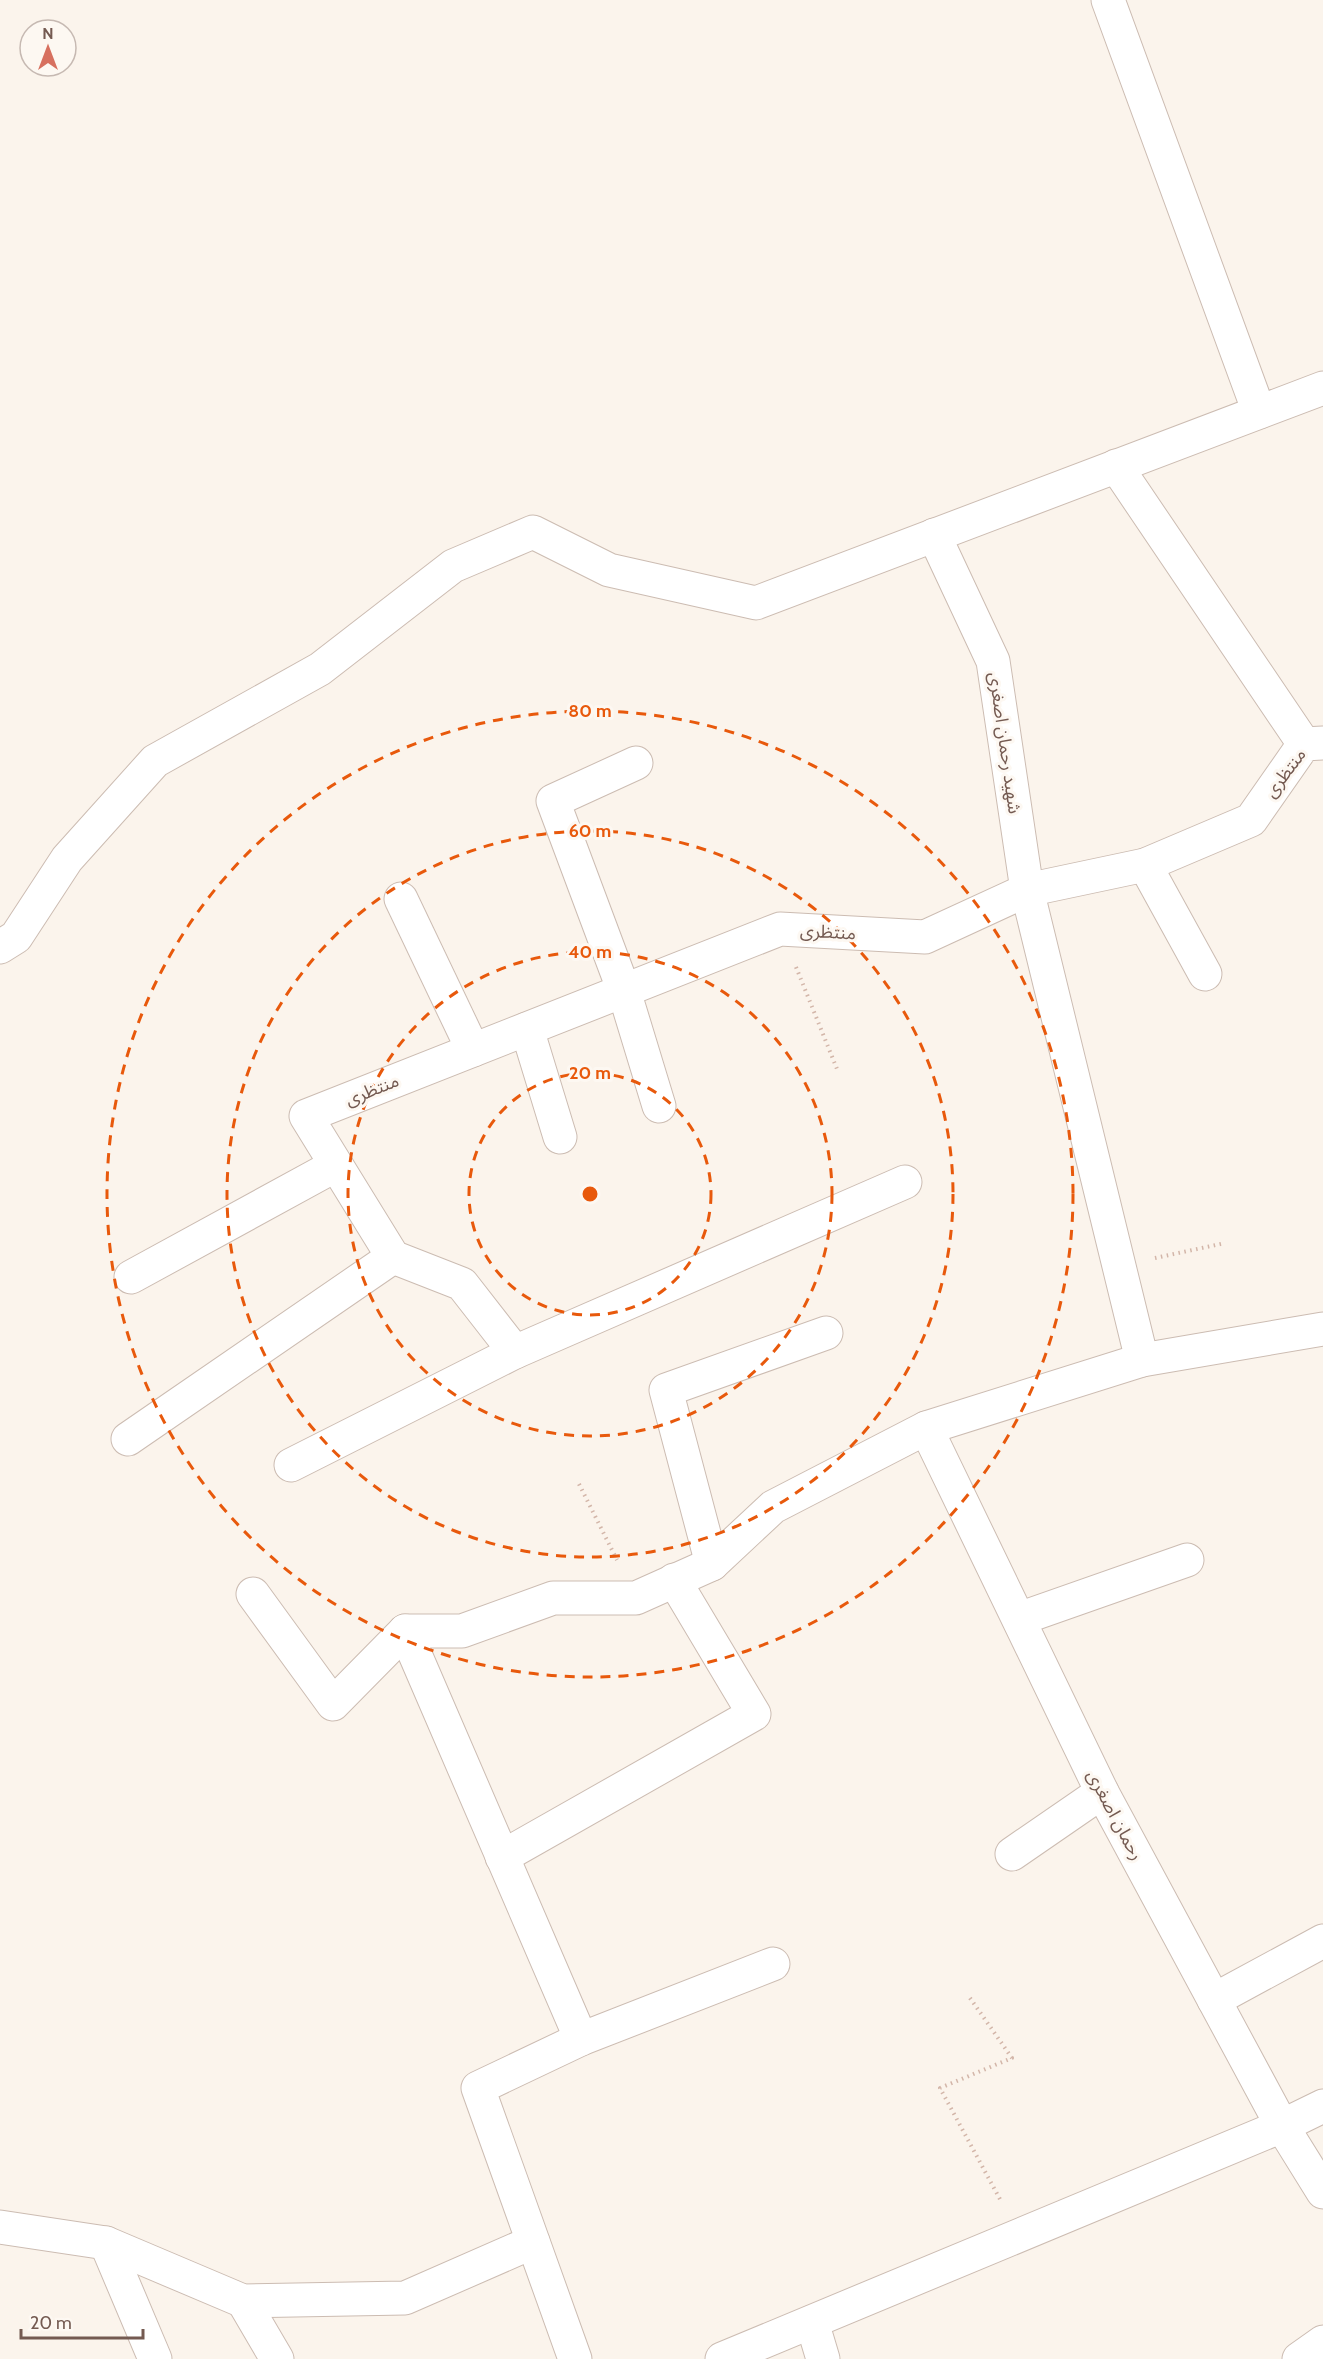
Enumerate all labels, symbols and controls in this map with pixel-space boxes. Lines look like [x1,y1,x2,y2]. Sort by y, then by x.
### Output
north arrow [18,18,78,78]
text: N [42,24,54,43]
street label: شهید رحمان اصغری [984,671,1026,815]
text: 80 m [568,700,612,722]
street label: منتظری [1259,744,1311,802]
text: 60 m [569,820,611,842]
street label: منتظری [799,920,857,944]
text: 40 m [568,941,612,963]
text: 20 m [569,1062,611,1084]
street label: منتظری [342,1069,402,1111]
centre of rings [580,1184,600,1204]
street label: رحمان اصغری [1082,1766,1148,1864]
scale bar [21,2302,142,2340]
text: 20 m [30,2312,72,2334]

